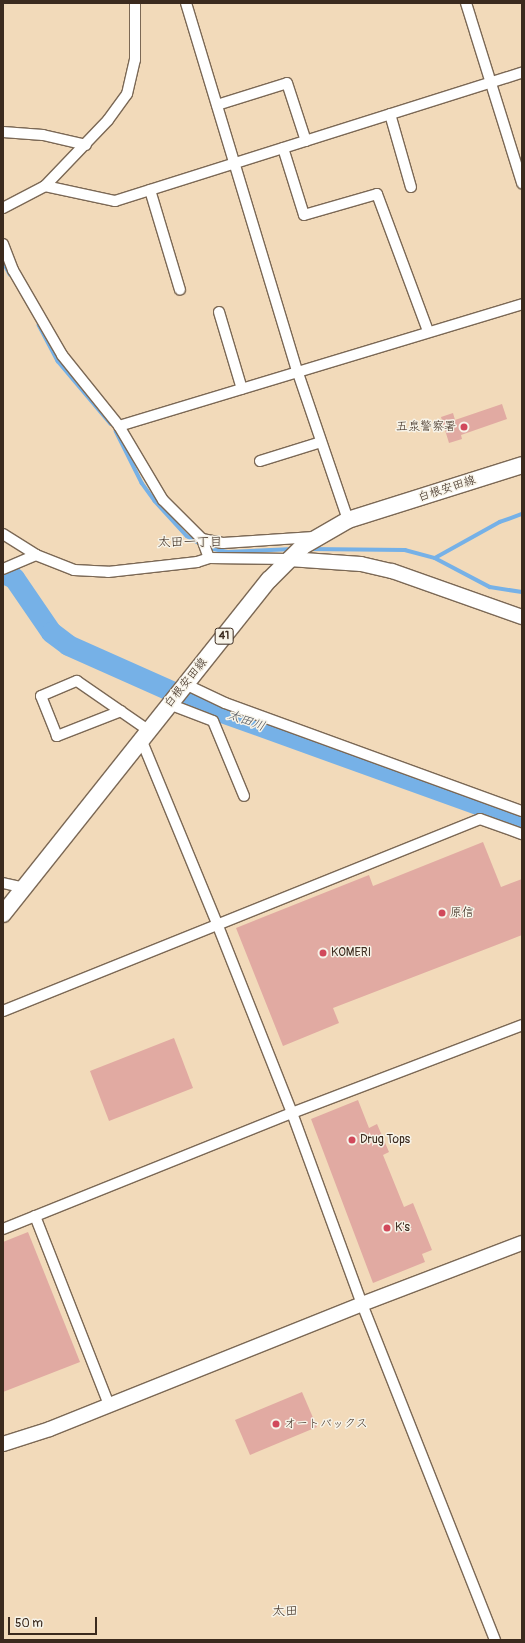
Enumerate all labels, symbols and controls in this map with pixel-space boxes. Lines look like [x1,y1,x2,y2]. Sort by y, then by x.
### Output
place label: 五泉警察署 [396,420,456,434]
marker: 五泉警察署 [459,422,469,432]
street label: 白根安田線 [416,473,478,505]
district label: 太田一丁目 [158,534,222,550]
road number: 41 [214,627,234,645]
street label: 白根安田線 [162,655,210,711]
water label: 太田川 [225,707,267,735]
place label: 原信 [450,906,474,920]
marker: 原信 [437,908,447,918]
place label: KOMERI [331,946,371,960]
marker: KOMERI [318,948,328,958]
place label: Drug Tops [360,1133,410,1147]
marker: Drug Tops [347,1135,357,1145]
place label: K's [395,1221,410,1235]
marker: K's [382,1223,392,1233]
place label: オートバックス [284,1417,368,1431]
marker: オートバックス [271,1419,281,1429]
district label: 太田 [272,1603,298,1619]
scale bar [10,1609,99,1635]
text: 50 m [15,1616,43,1631]

